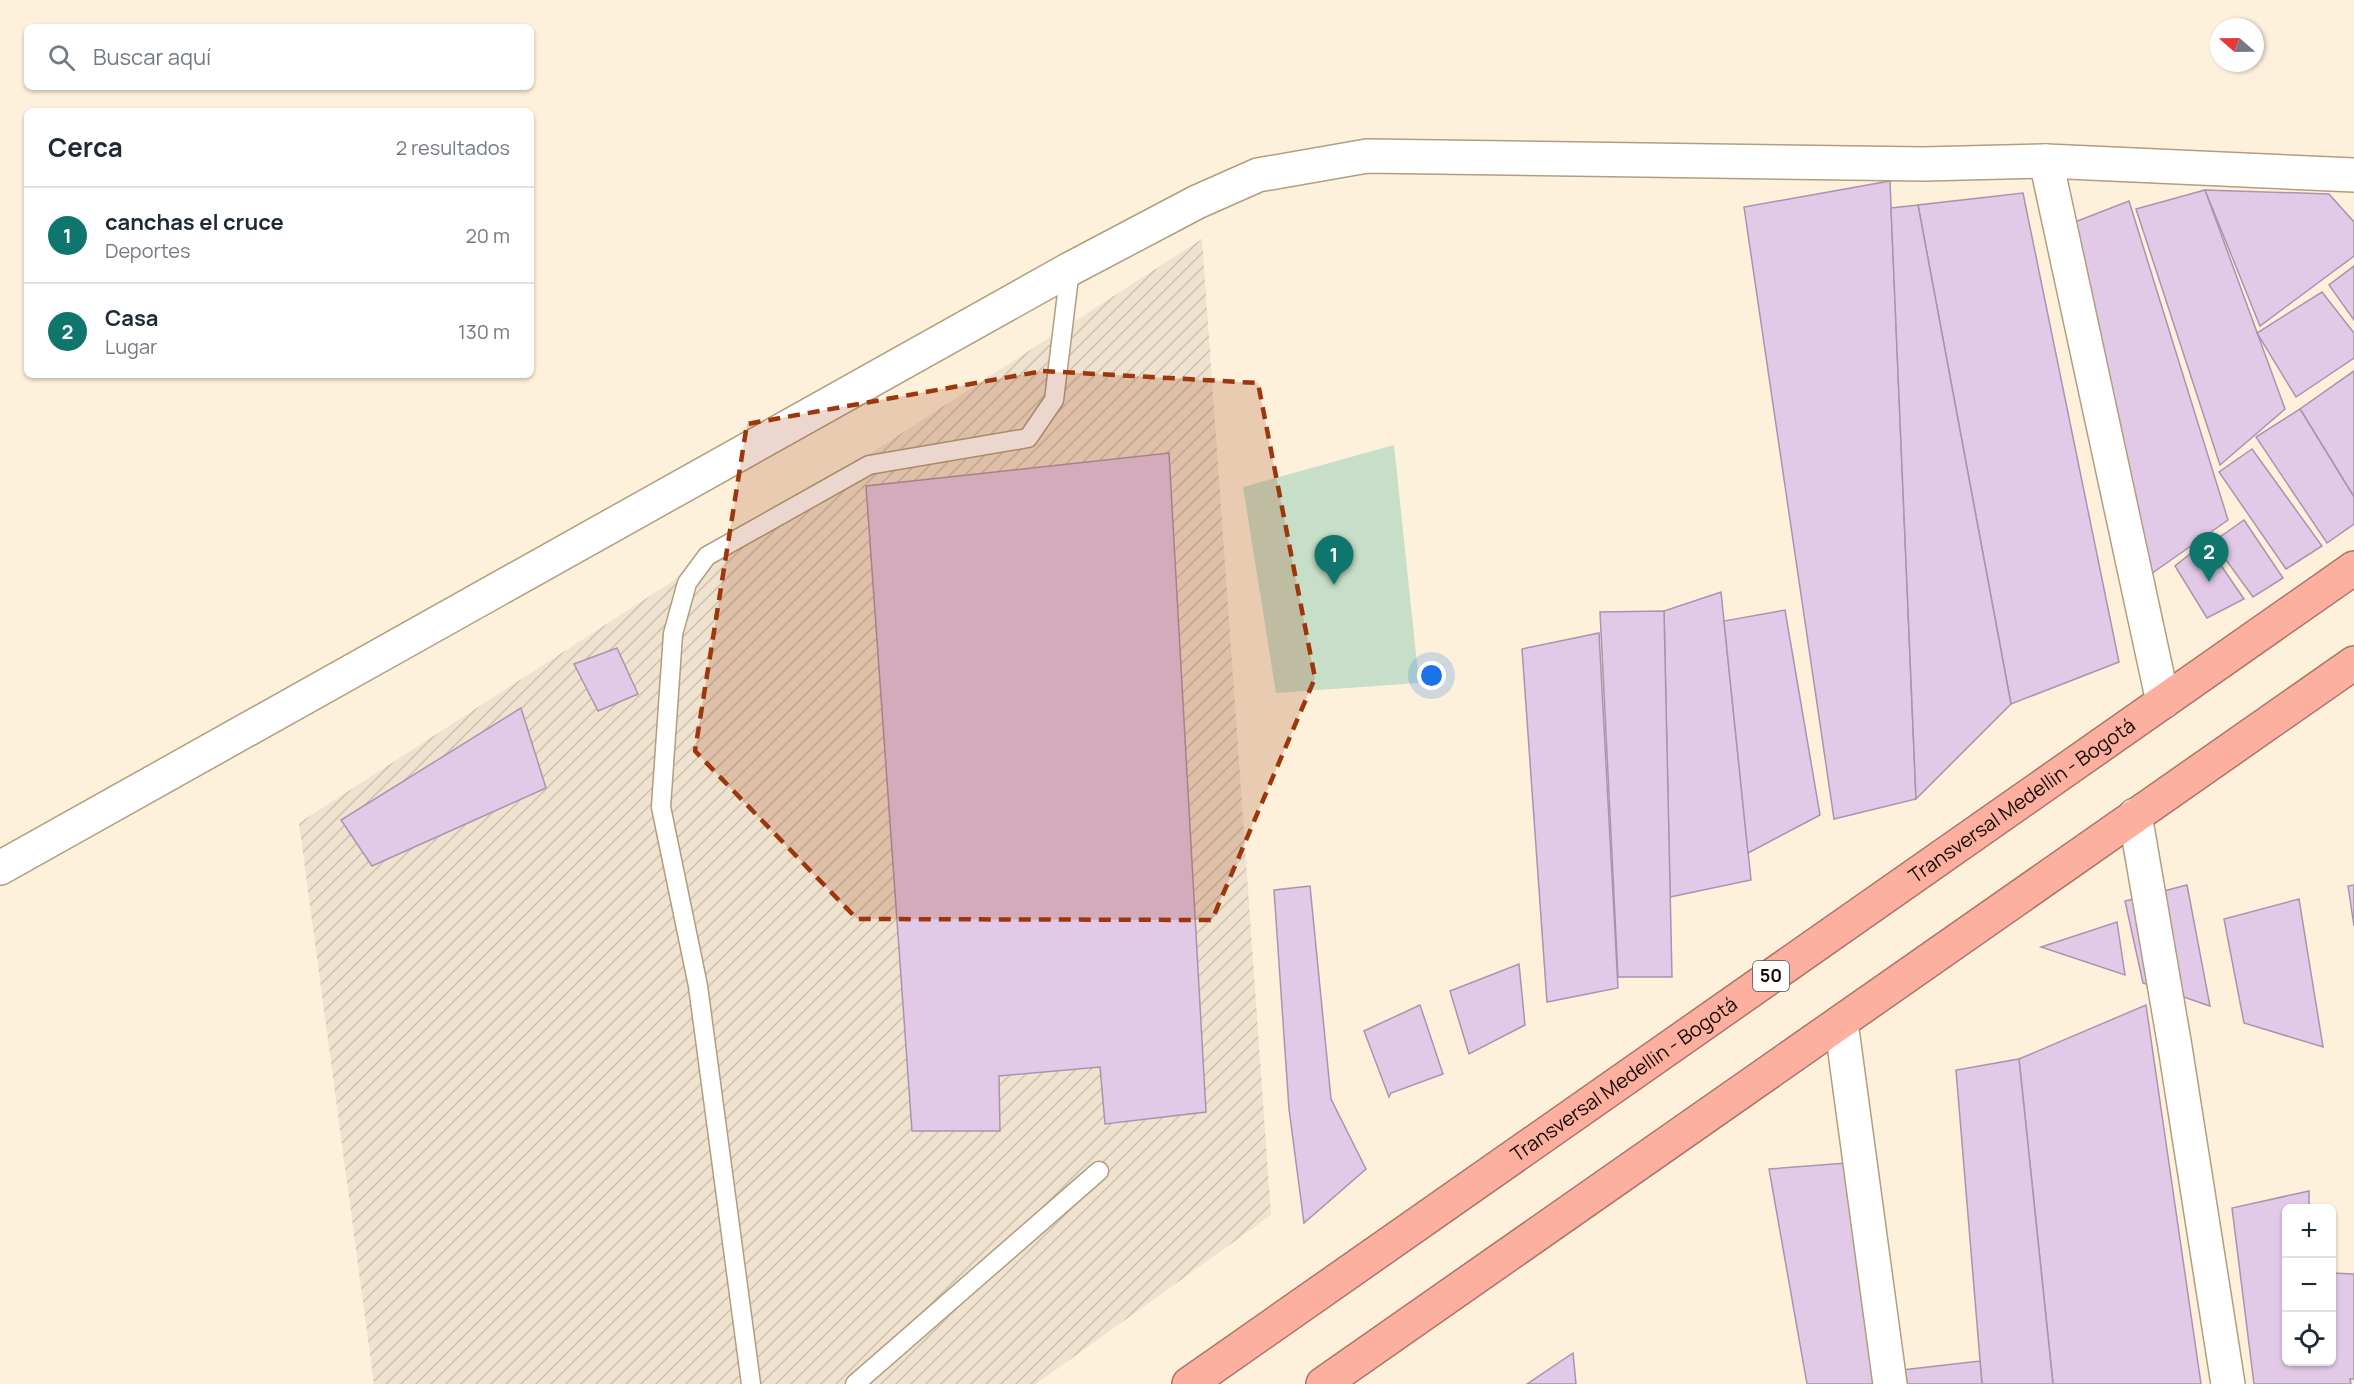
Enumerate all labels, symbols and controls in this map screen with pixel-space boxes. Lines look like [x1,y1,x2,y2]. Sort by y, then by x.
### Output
north arrow [2210,18,2264,72]
search box [24,24,534,90]
icon: search [45,41,78,74]
text: Buscar aquí [93,42,211,72]
text: Cerca [48,129,123,165]
text: 2 resultados [396,134,510,161]
text: canchas el cruce [105,207,284,237]
text: 1 [63,222,72,249]
text: 20 m [465,222,510,249]
text: Deportes [105,237,191,264]
text: Casa [105,303,159,333]
text: 2 [62,318,73,345]
text: 130 m [458,318,510,345]
text: Lugar [105,333,157,360]
pin: 2 [2190,532,2228,582]
pin: 1 [1314,536,1354,585]
your location [1417,661,1446,690]
street label: Transversal Medellin - Bogotá [1903,711,2140,889]
road number: 50 [1753,961,1789,991]
street label: Transversal Medellin - Bogotá [1505,990,1742,1168]
map controls [2282,1204,2336,1366]
button: + [2282,1204,2336,1258]
button: − [2282,1258,2336,1312]
button: locate [2282,1312,2336,1366]

